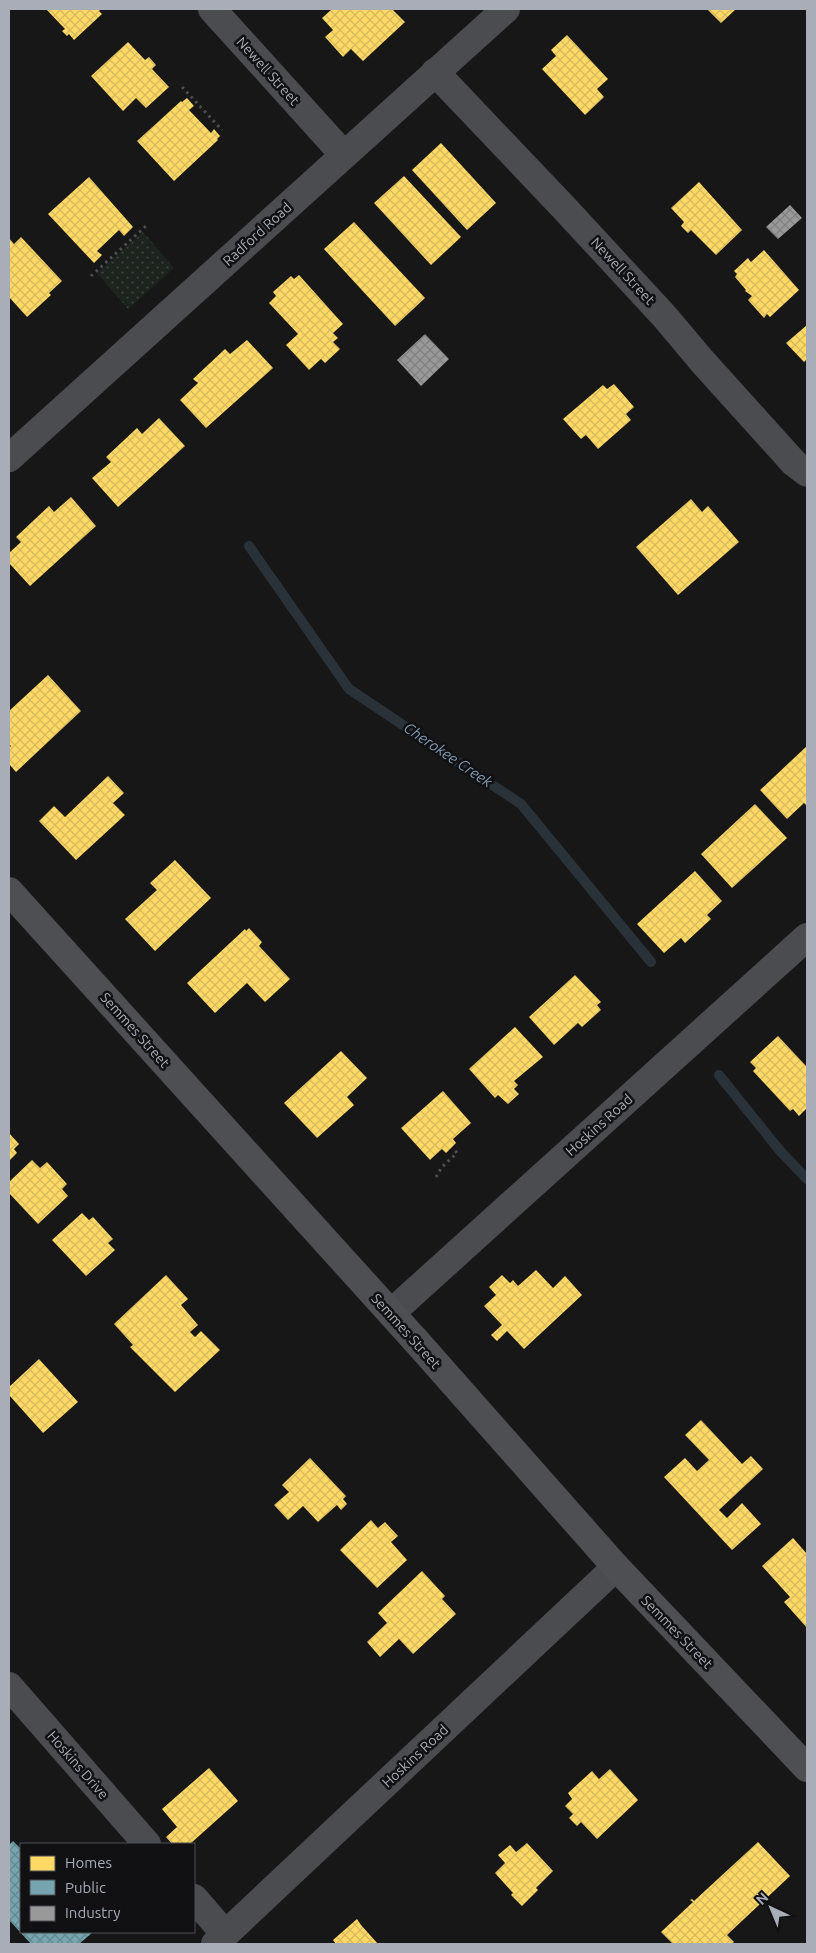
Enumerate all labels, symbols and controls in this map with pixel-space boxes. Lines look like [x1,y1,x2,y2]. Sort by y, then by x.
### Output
street label: Newell Street [233,34,303,109]
street label: Radford Road [219,199,295,269]
street label: Newell Street [588,234,658,308]
water label: Cherokee Creek [401,719,496,791]
street label: Semmes Street [97,989,173,1071]
street label: Hoskins Road [562,1091,636,1159]
street label: Semmes Street [368,1290,444,1372]
street label: Semmes Street [638,1592,716,1672]
street label: Hoskins Road [379,1721,451,1791]
street label: Hoskins Drive [44,1728,112,1802]
legend [20,1843,195,1933]
text: Homes [65,1854,112,1871]
text: Public [65,1879,106,1896]
north arrow [746,1883,796,1933]
text: N [753,1889,771,1908]
text: Industry [65,1904,120,1921]

